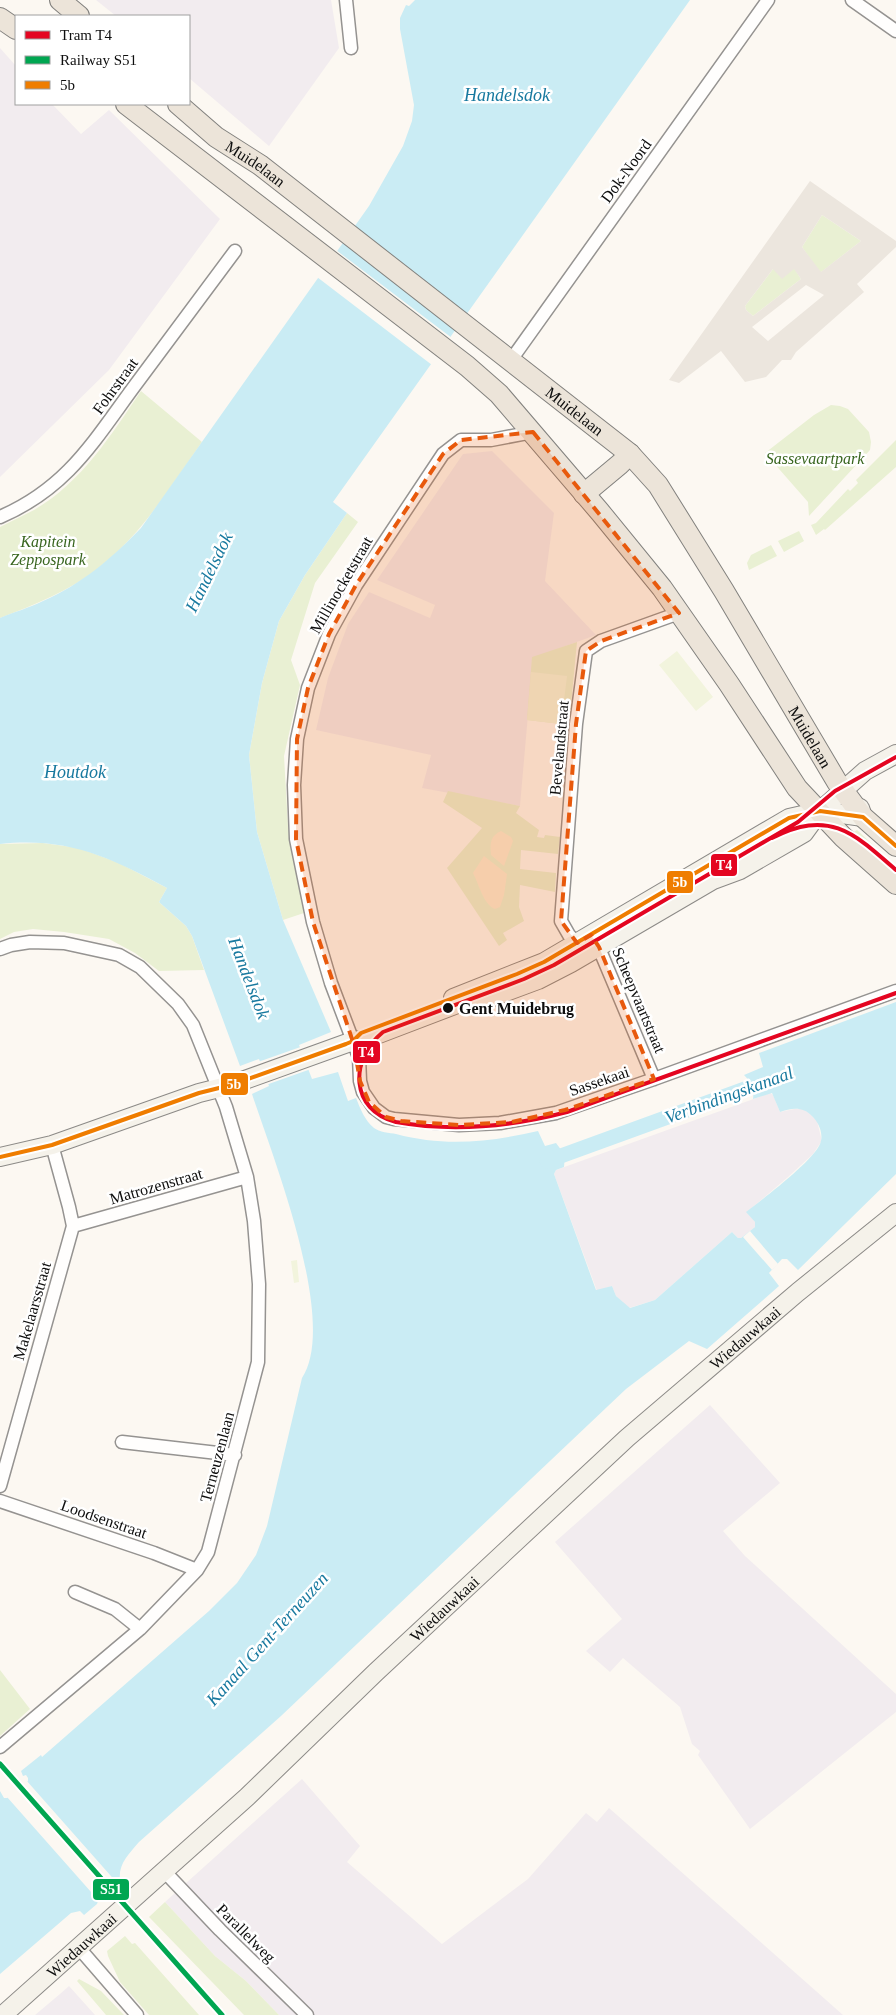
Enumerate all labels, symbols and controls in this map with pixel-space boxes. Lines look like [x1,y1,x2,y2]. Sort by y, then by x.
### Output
legend [15,15,190,105]
text: Tram T4 [60,27,113,43]
text: Railway S51 [60,52,137,68]
text: 5b [60,77,75,93]
water label: Handelsdok [463,85,551,105]
street label: Dok-Noord [597,136,655,206]
street label: Muidelaan [223,137,289,190]
street label: Fohrstraat [89,354,141,417]
street label: Muidelaan [543,383,607,439]
park label: Sassevaartpark [766,450,865,468]
water label: Handelsdok [181,528,237,616]
park label: Kapitein Zeppospark [10,533,87,569]
street label: Millinocketstraat [306,533,376,637]
street label: Bevelandstraat [546,699,572,796]
street label: Muidelaan [786,703,835,771]
water label: Houtdok [43,762,107,782]
line badge: T4 [710,853,738,877]
text: T4 [716,858,732,873]
line badge: 5b [666,870,694,894]
text: 5b [673,875,688,890]
water label: Handelsdok [224,933,274,1023]
street label: Scheepvaartstraat [608,945,669,1056]
place label: Gent Muidebrug [459,1000,574,1018]
marker: Gent Muidebrug [441,1001,455,1015]
line badge: T4 [352,1040,381,1064]
text: T4 [358,1045,374,1060]
street label: Sassekaai [567,1063,632,1099]
water label: Verbindingskanaal [662,1063,796,1127]
line badge: 5b [220,1072,249,1096]
text: 5b [227,1077,242,1092]
street label: Matrozenstraat [108,1164,205,1207]
street label: Makelaarsstraat [10,1259,54,1362]
street label: Wiedauwkaai [706,1302,784,1372]
street label: Terneuzenlaan [197,1410,237,1504]
street label: Loodsenstraat [59,1496,150,1542]
water label: Kanaal Gent-Terneuzen [201,1568,332,1710]
street label: Wiedauwkaai [406,1572,482,1644]
line badge: S51 [92,1878,130,1901]
text: S51 [100,1882,122,1897]
street label: Parallelweg [213,1900,279,1966]
street label: Wiedauwkaai [43,1909,120,1980]

